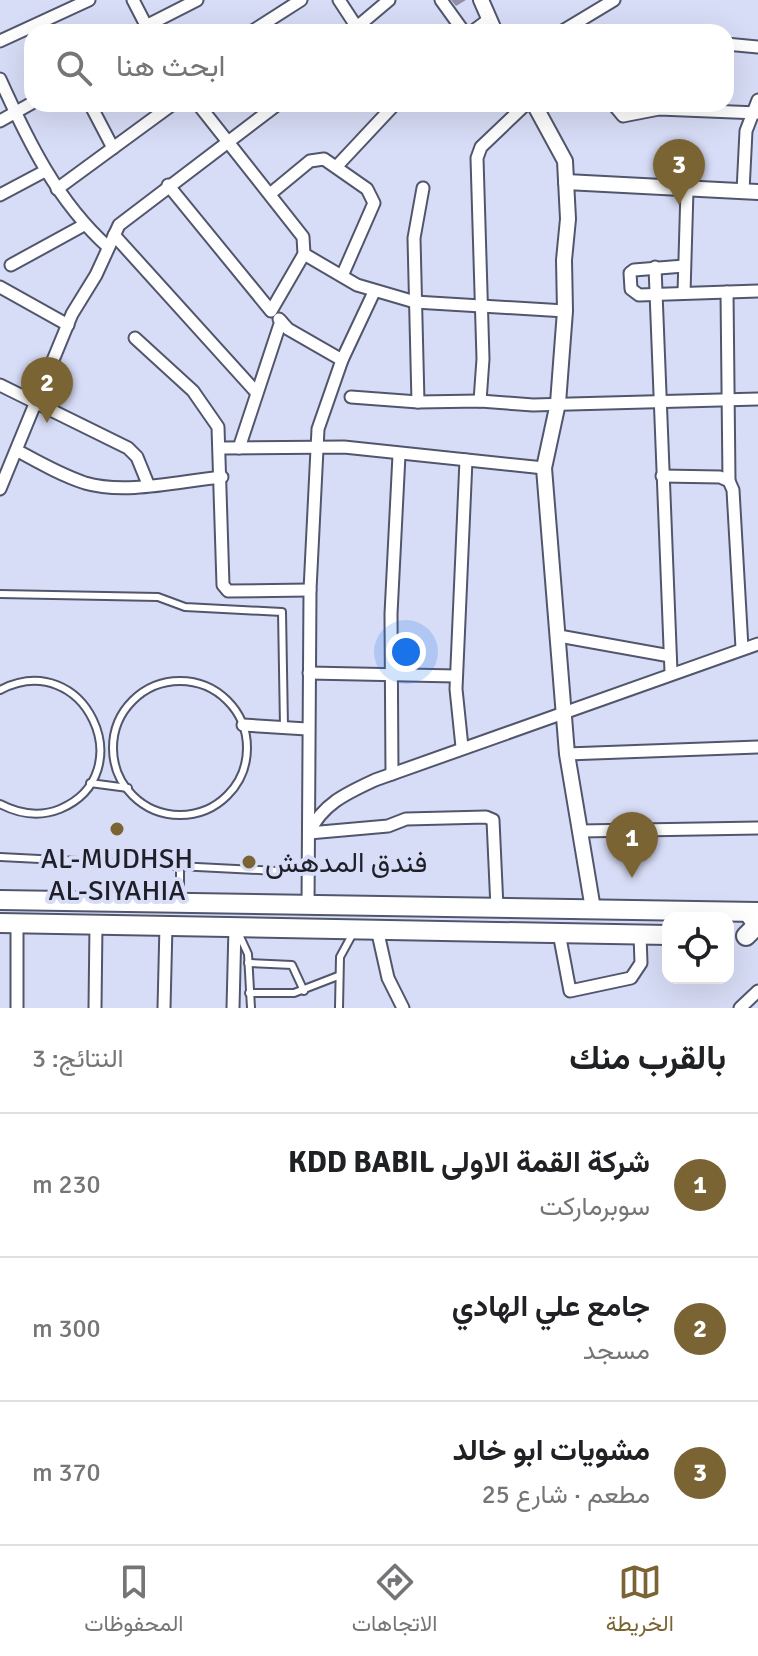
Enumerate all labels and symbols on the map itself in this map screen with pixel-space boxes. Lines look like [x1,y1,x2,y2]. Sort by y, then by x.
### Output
pin: 3 [653,139,705,205]
pin: 2 [21,357,73,423]
your location [386,632,426,672]
pin: 1 [606,812,658,878]
marker: AL-MUDHSH AL-SIYAHIA [108,820,126,838]
place label: AL-MUDHSH AL-SIYAHIA [41,842,193,908]
place label: فندق المدهش [265,846,427,880]
marker: فندق المدهش [240,853,258,871]

